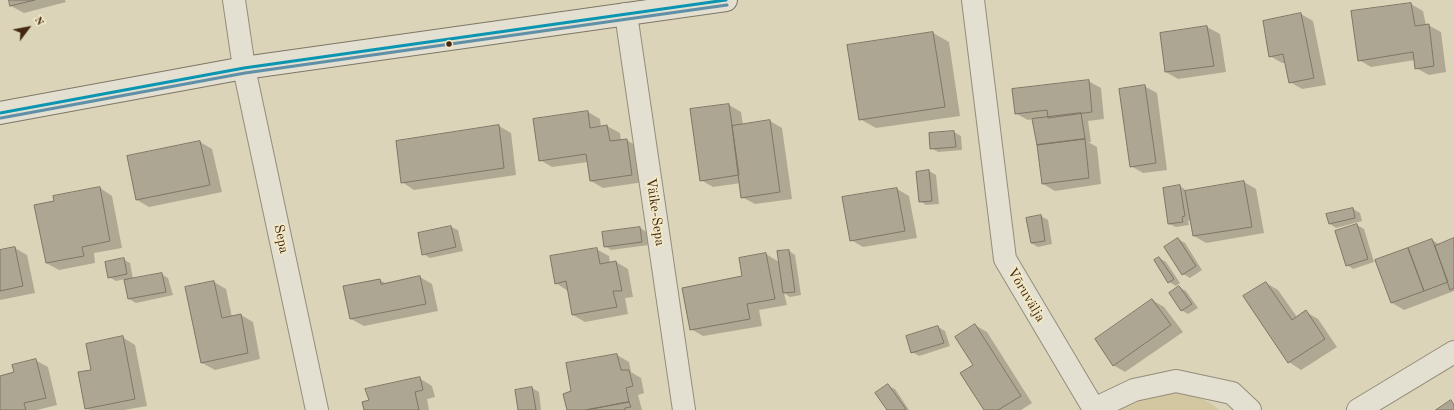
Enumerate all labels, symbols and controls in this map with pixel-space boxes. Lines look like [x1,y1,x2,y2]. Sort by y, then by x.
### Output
north arrow [8,8,48,48]
text: N [32,15,45,28]
unlabelled marker [444,39,454,49]
street label: Väike-Sepa [642,177,668,247]
street label: Sepa [270,223,292,255]
street label: Võruvälja [1003,265,1049,325]

